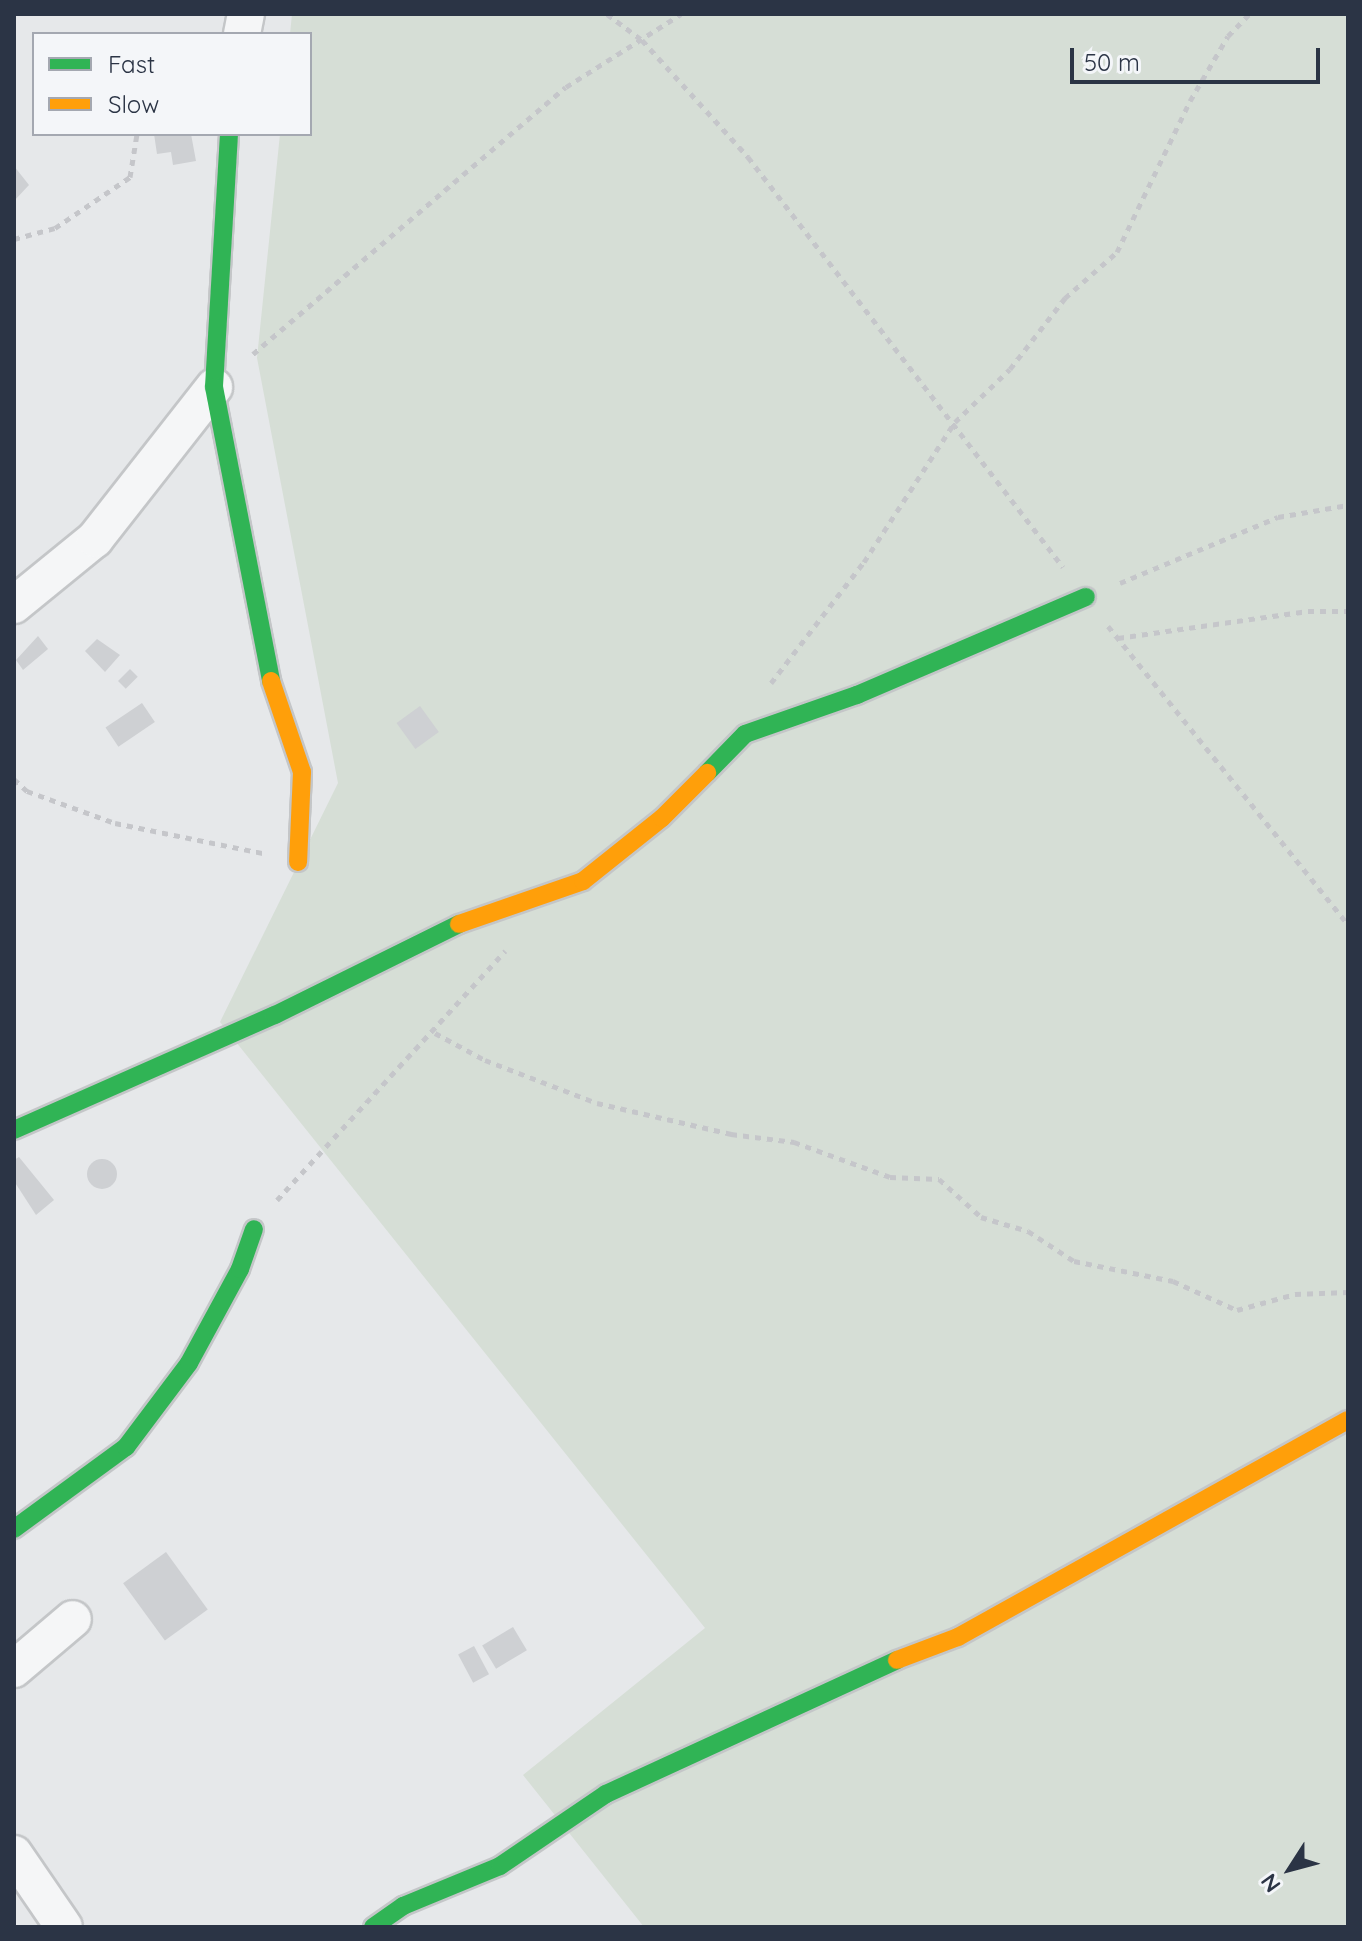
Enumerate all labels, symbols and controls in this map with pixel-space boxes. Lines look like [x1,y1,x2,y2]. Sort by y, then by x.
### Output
legend [32,32,312,136]
scale bar [1074,32,1324,82]
text: 50 m [1084,47,1140,77]
text: Fast [108,49,155,79]
text: Slow [108,89,159,119]
north arrow [1250,1829,1330,1909]
text: N [1255,1868,1287,1898]

